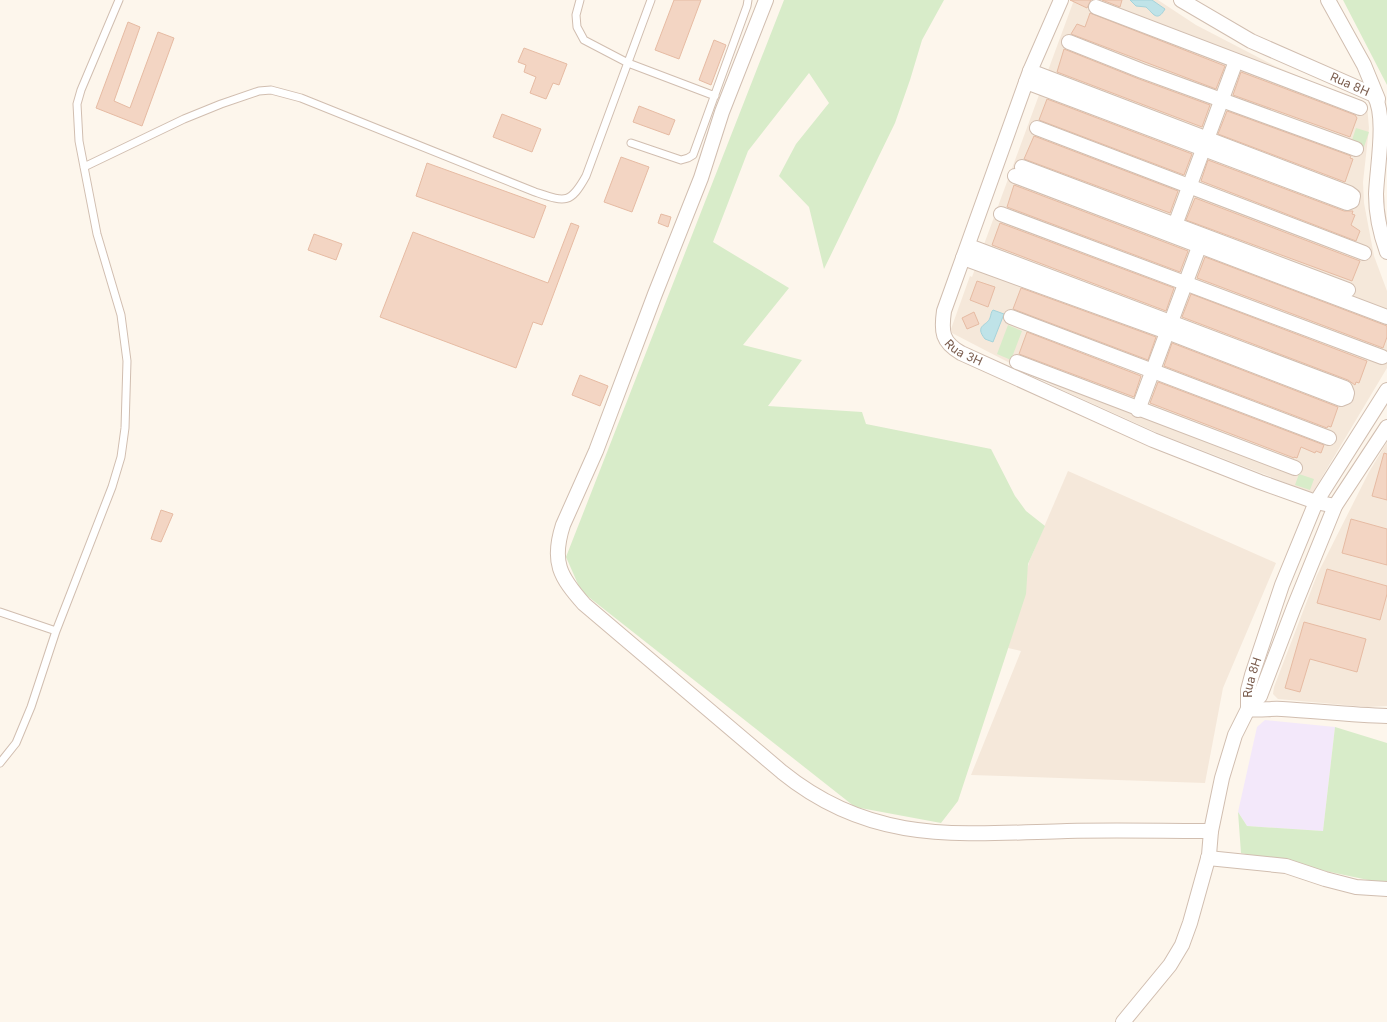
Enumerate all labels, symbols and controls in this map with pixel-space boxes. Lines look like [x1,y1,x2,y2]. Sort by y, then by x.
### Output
street label: Rua 8H [1328,69,1372,99]
street label: Rua 3H [942,336,985,369]
street label: Rua 8H [1240,655,1264,698]

